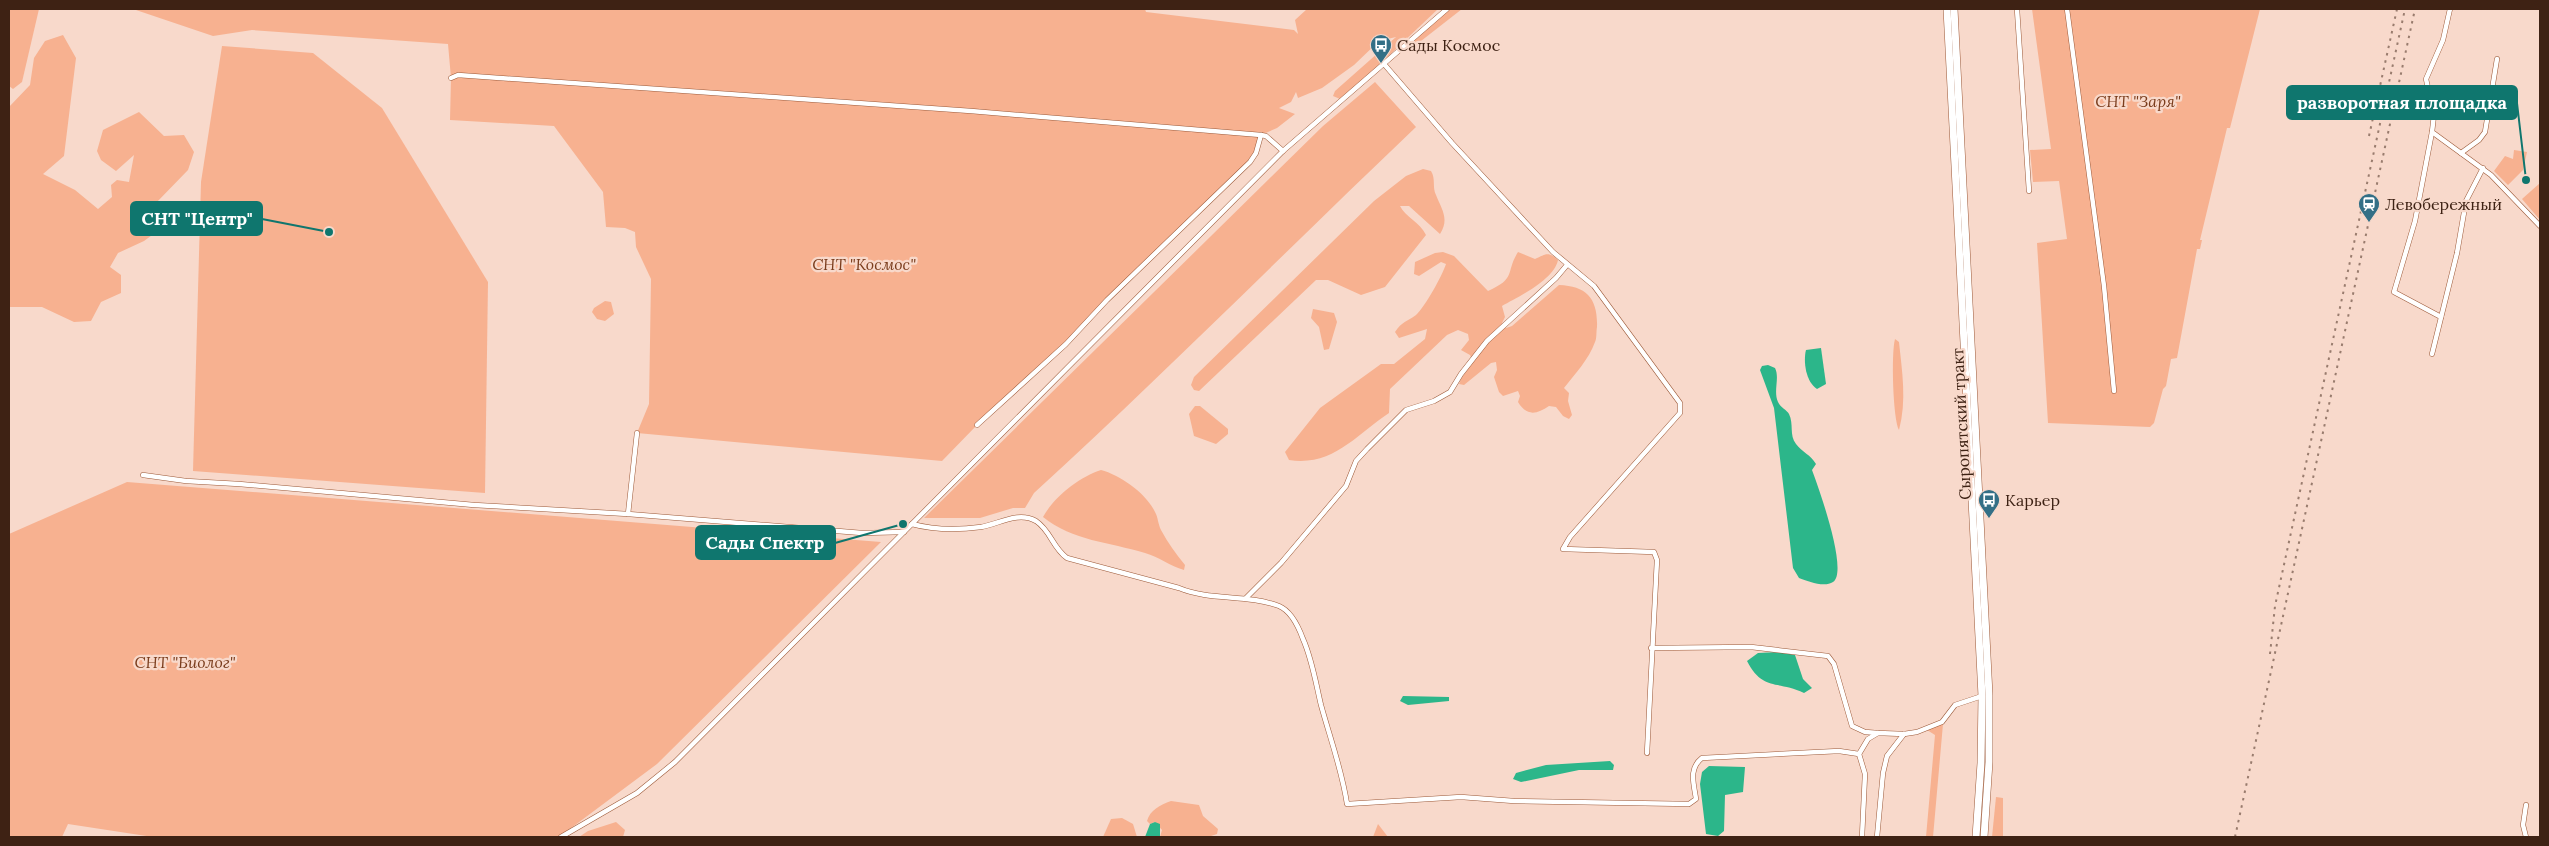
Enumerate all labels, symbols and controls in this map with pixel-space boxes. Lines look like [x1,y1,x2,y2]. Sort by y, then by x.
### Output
bus stop icon: Сады Космос [1369,33,1393,64]
place label: Сады Космос [1397,35,1500,55]
callout: разворотная площадка [2287,86,2517,119]
park label: СНТ "Заря" [2095,91,2181,111]
text: разворотная площадка [2297,91,2508,114]
station icon: Левобережный [2357,192,2381,223]
place label: Левобережный [2385,194,2502,214]
callout: СНТ "Центр" [131,202,262,235]
text: СНТ "Центр" [141,207,253,230]
park label: СНТ "Космос" [812,254,916,274]
street label: Сыропятский тракт [1947,347,1975,500]
bus stop icon: Карьер [1977,488,2001,519]
place label: Карьер [2005,490,2060,510]
callout: Сады Спектр [696,526,835,559]
text: Сады Спектр [706,531,825,554]
park label: СНТ "Биолог" [134,652,236,672]

